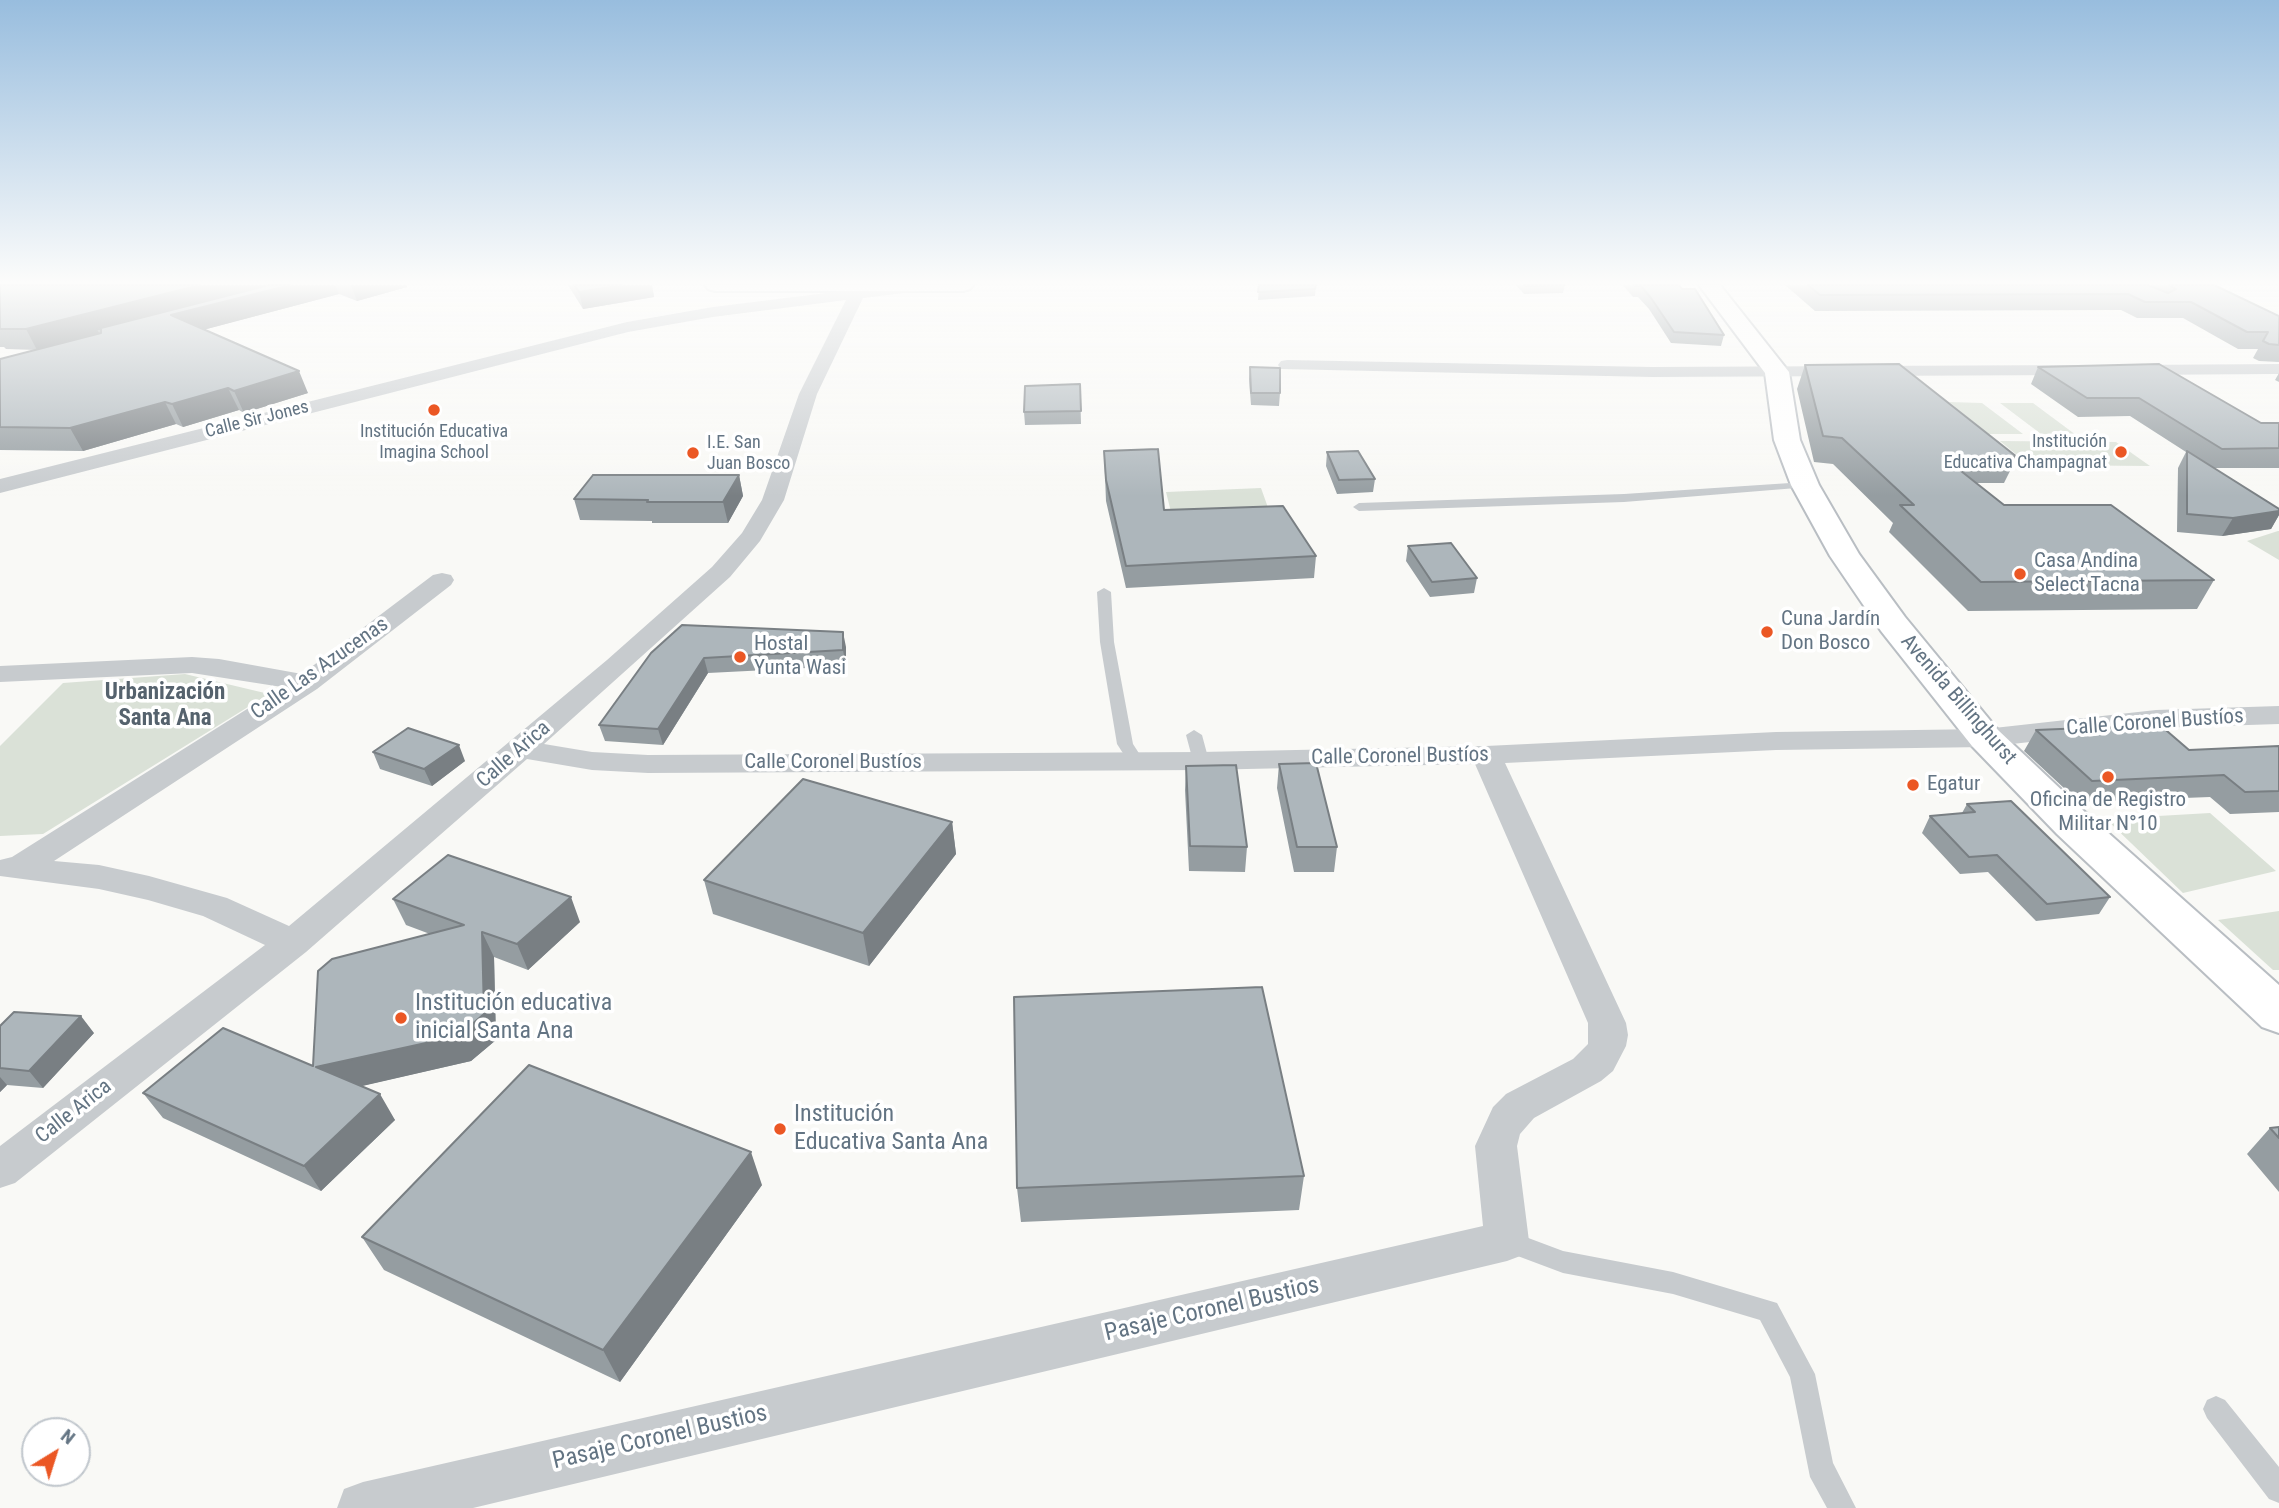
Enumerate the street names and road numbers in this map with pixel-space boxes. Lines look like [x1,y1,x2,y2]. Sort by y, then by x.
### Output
street label: Calle Sir Jones [203,397,311,443]
street label: Calle Las Azucenas [247,612,393,726]
street label: Avenida Billinghurst [1895,630,2021,770]
street label: Calle Coronel Bustíos [2066,704,2244,742]
street label: Calle Arica [472,716,556,794]
street label: Calle Coronel Bustíos [1311,743,1489,771]
street label: Calle Coronel Bustíos [744,750,922,776]
street label: Calle Arica [31,1075,117,1149]
street label: Pasaje Coronel Bustios [1102,1271,1322,1349]
street label: Pasaje Coronel Bustios [550,1399,770,1477]

